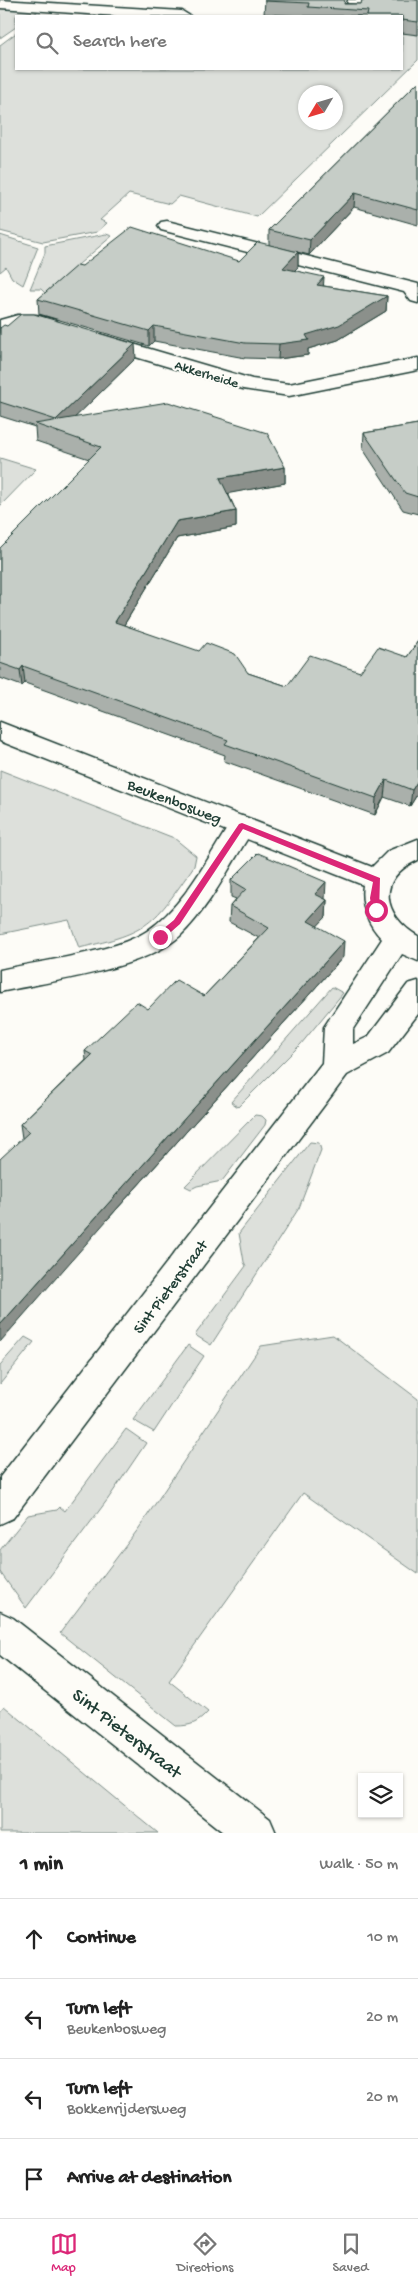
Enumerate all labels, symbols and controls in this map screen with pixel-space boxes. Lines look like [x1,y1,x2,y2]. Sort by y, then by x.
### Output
search box [15,15,403,70]
icon: search [33,29,61,57]
text: Search here [73,31,167,54]
north arrow [298,85,343,130]
street label: Akkerheide [172,358,241,393]
street label: Beukenbosweg [123,776,224,830]
route start [365,899,388,922]
route end [149,926,172,949]
street label: Sint Pieterstraat [130,1236,214,1339]
street label: Sint Pieterstraat [66,1685,187,1786]
map controls [358,1773,403,1818]
button: layers [358,1773,403,1818]
text: 1 min [20,1853,63,1878]
text: Walk · 50 m [320,1856,398,1875]
icon: ahead [20,1925,48,1953]
text: Continue [67,1927,136,1950]
text: 10 m [367,1929,398,1948]
text: Turn left [67,1998,131,2021]
icon: left [20,2005,48,2033]
text: 20 m [366,2009,398,2028]
text: Beukenbosweg [67,2021,166,2040]
text: Turn left [67,2078,131,2101]
icon: left [20,2085,48,2113]
text: 20 m [366,2089,398,2108]
text: Bokkenrijdersweg [67,2101,186,2120]
icon: arrive [20,2165,48,2193]
text: Arrive at destination [67,2167,231,2190]
tab: Map [50,2230,78,2277]
tab: Directions [177,2230,234,2277]
tab: Saved [333,2230,368,2277]

